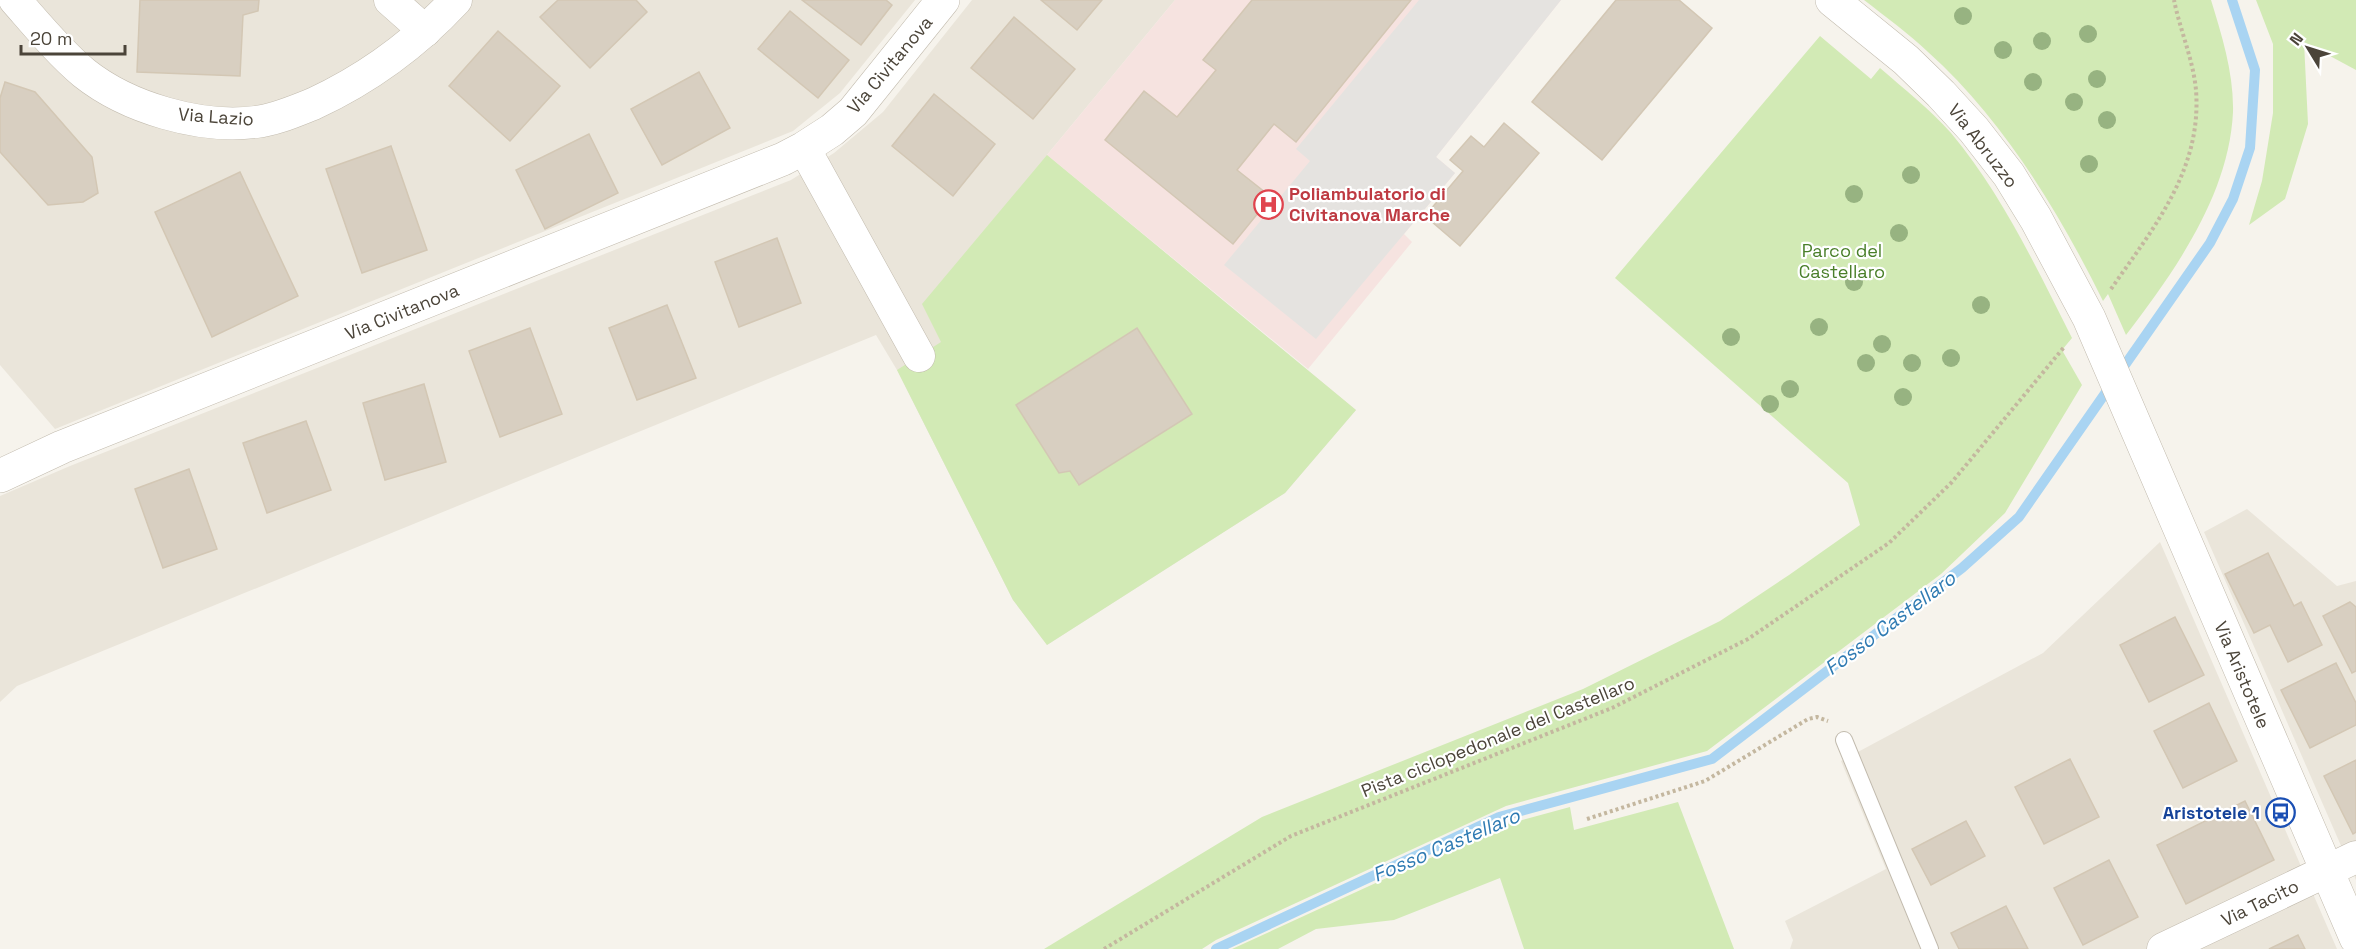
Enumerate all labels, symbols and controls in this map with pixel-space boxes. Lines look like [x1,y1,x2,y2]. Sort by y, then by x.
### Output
street label: Via Civitanova [842,11,937,118]
scale bar [21,18,124,56]
north arrow [2278,18,2338,78]
text: 20 m [30,27,73,50]
text: N [2285,28,2308,50]
street label: Via Abruzzo [1943,99,2023,192]
street label: Via Lazio [178,102,255,131]
place label: Poliambulatorio di Civitanova Marche [1289,182,1450,226]
hospital icon: Poliambulatorio di Civitanova Marche [1252,188,1284,220]
park label: Parco del Castellaro [1799,239,1885,283]
street label: Via Civitanova [342,278,462,345]
water label: Fosso Castellaro [1819,565,1961,681]
street label: Via Aristotele [2210,618,2275,732]
street label: Pista ciclopedonale del Castellaro [1358,671,1638,802]
bus stop icon: Aristotele 1 [2265,797,2297,829]
place label: Aristotele 1 [2163,801,2260,824]
water label: Fosso Castellaro [1368,802,1524,888]
street label: Via Tacito [2217,874,2302,931]

